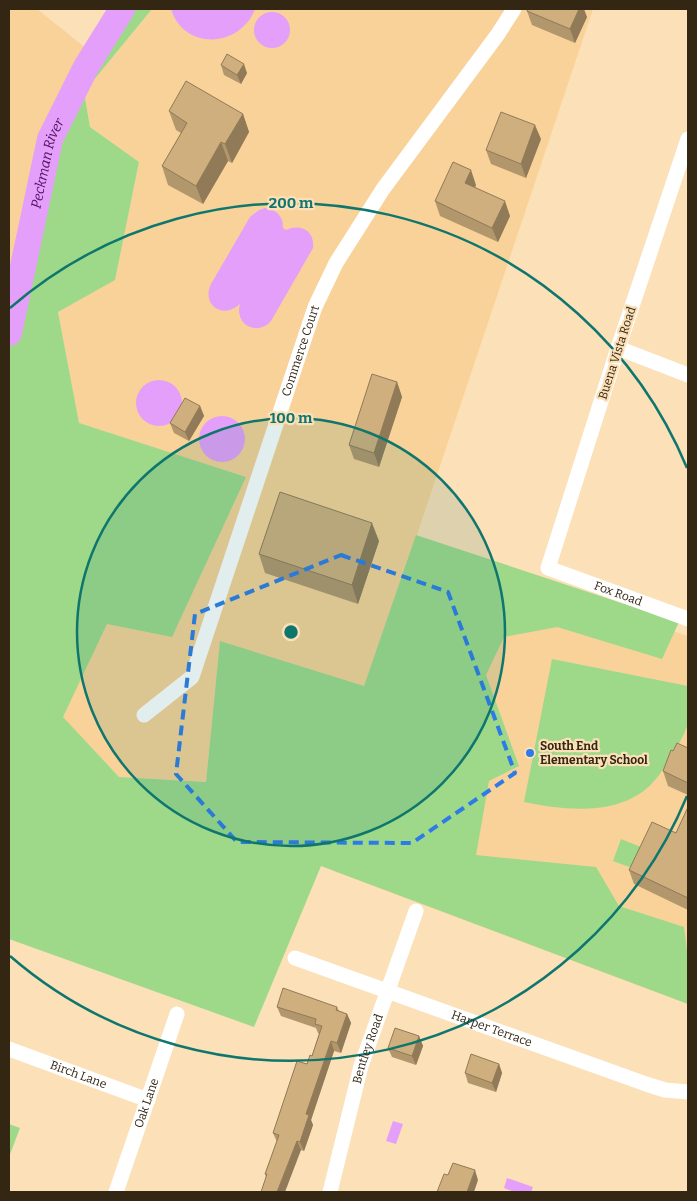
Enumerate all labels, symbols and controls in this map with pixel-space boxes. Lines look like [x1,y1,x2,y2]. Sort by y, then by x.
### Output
water label: Peckman River [28,114,69,210]
text: 200 m [269,194,314,212]
street label: Commerce Court [279,303,322,398]
street label: Buena Vista Road [595,305,639,401]
text: 100 m [270,409,313,427]
street label: Fox Road [592,578,644,609]
centre of rings [282,623,300,641]
place label: South End Elementary School [540,739,648,767]
marker: South End Elementary School [524,747,536,759]
street label: Harper Terrace [449,1008,534,1050]
street label: Bentley Road [350,1012,386,1085]
street label: Birch Lane [48,1058,109,1091]
street label: Oak Lane [131,1076,161,1130]

